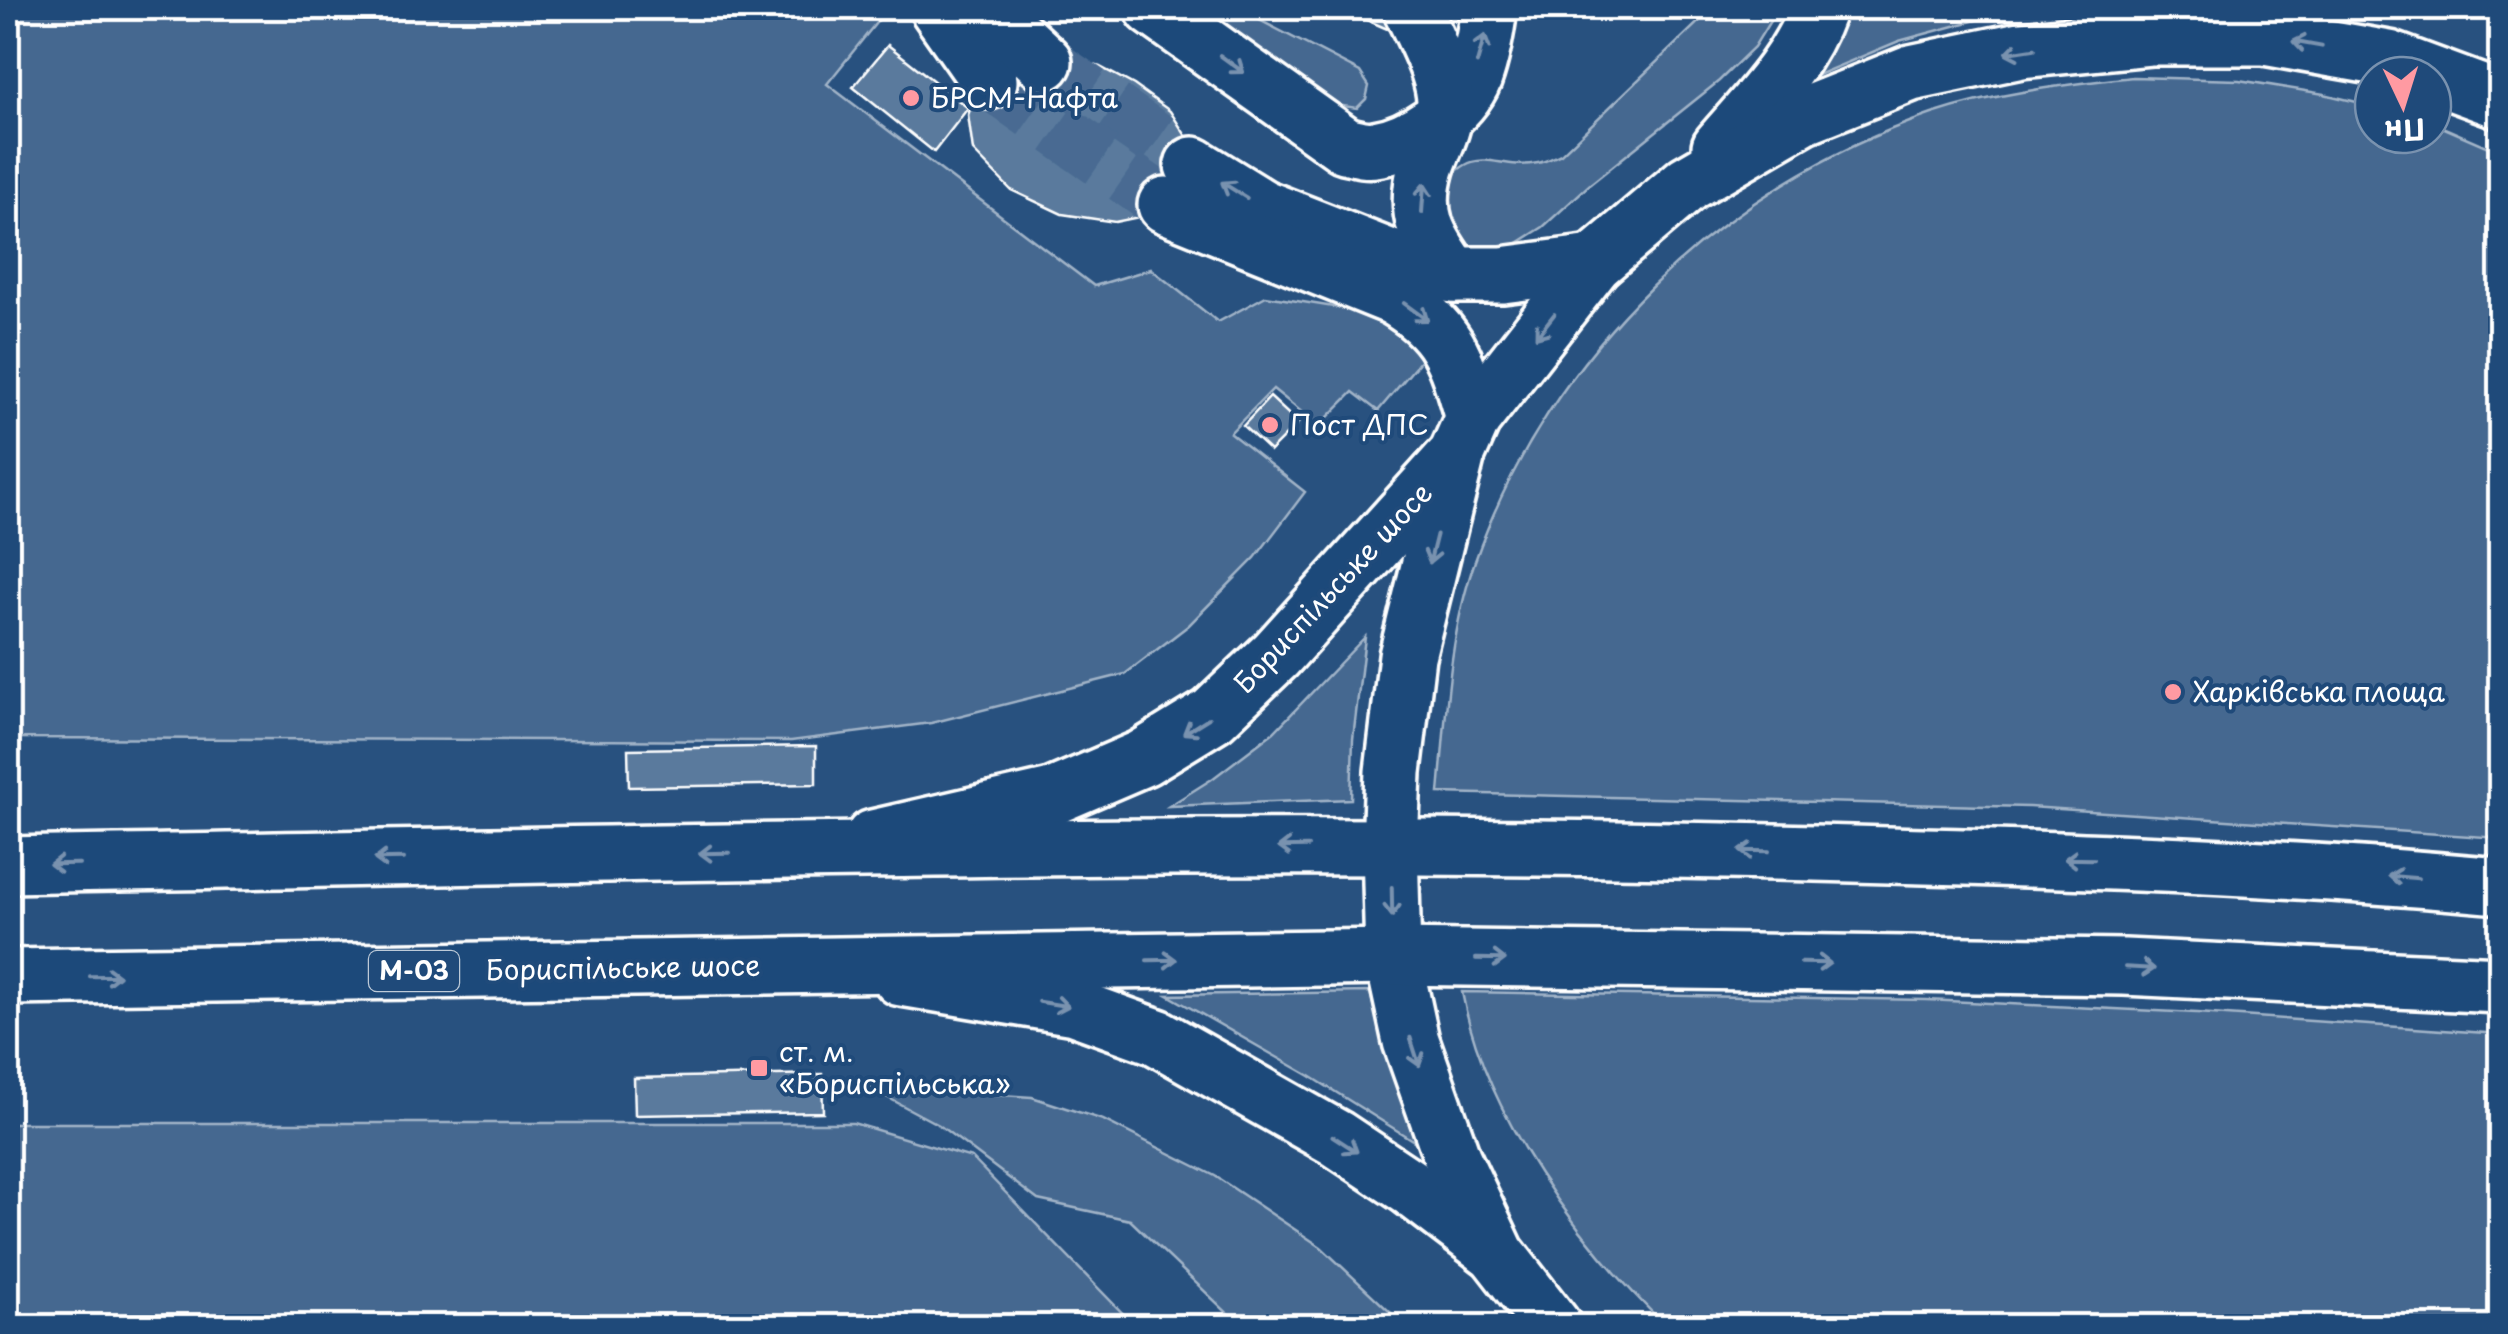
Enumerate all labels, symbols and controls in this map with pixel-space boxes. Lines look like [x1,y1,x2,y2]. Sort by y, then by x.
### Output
one-way arrow [1473,34,1492,65]
one-way arrow [2291,34,2323,53]
one-way arrow [2004,43,2037,61]
one-way arrow [1218,53,1245,74]
north arrow [2353,55,2453,155]
place label: БРСМ-Нафта [931,75,1119,118]
marker: БРСМ-Нафта [900,87,922,109]
text: Пн [2383,109,2427,154]
one-way arrow [1220,180,1249,201]
one-way arrow [1413,182,1432,214]
one-way arrow [1402,301,1429,322]
one-way arrow [1535,312,1557,338]
place label: Пост ДПС [1290,402,1429,445]
marker: Пост ДПС [1259,414,1281,436]
street label: Бориспільське шосе [1223,472,1441,702]
one-way arrow [1422,533,1441,564]
place label: Харківська площа [2193,669,2445,712]
marker: Харківська площа [2162,681,2184,703]
one-way arrow [1182,715,1211,736]
one-way arrow [1277,838,1310,856]
one-way arrow [1739,842,1771,861]
one-way arrow [699,844,731,863]
one-way arrow [374,850,406,868]
one-way arrow [2063,850,2096,868]
one-way arrow [49,855,81,874]
one-way arrow [2388,868,2420,887]
one-way arrow [1382,885,1401,917]
street label: Бориспільське шосе [485,943,761,990]
one-way arrow [1474,950,1506,968]
road number: М-03 [369,951,459,991]
one-way arrow [1146,951,1178,970]
one-way arrow [1798,954,1831,972]
one-way arrow [2124,959,2156,978]
one-way arrow [88,966,120,985]
one-way arrow [1037,995,1070,1013]
place label: ст. м. «Бориспільська» [779,1029,1010,1104]
one-way arrow [1408,1036,1426,1068]
marker: ст. м. «Бориспільська» [748,1057,770,1079]
one-way arrow [1330,1134,1358,1155]

